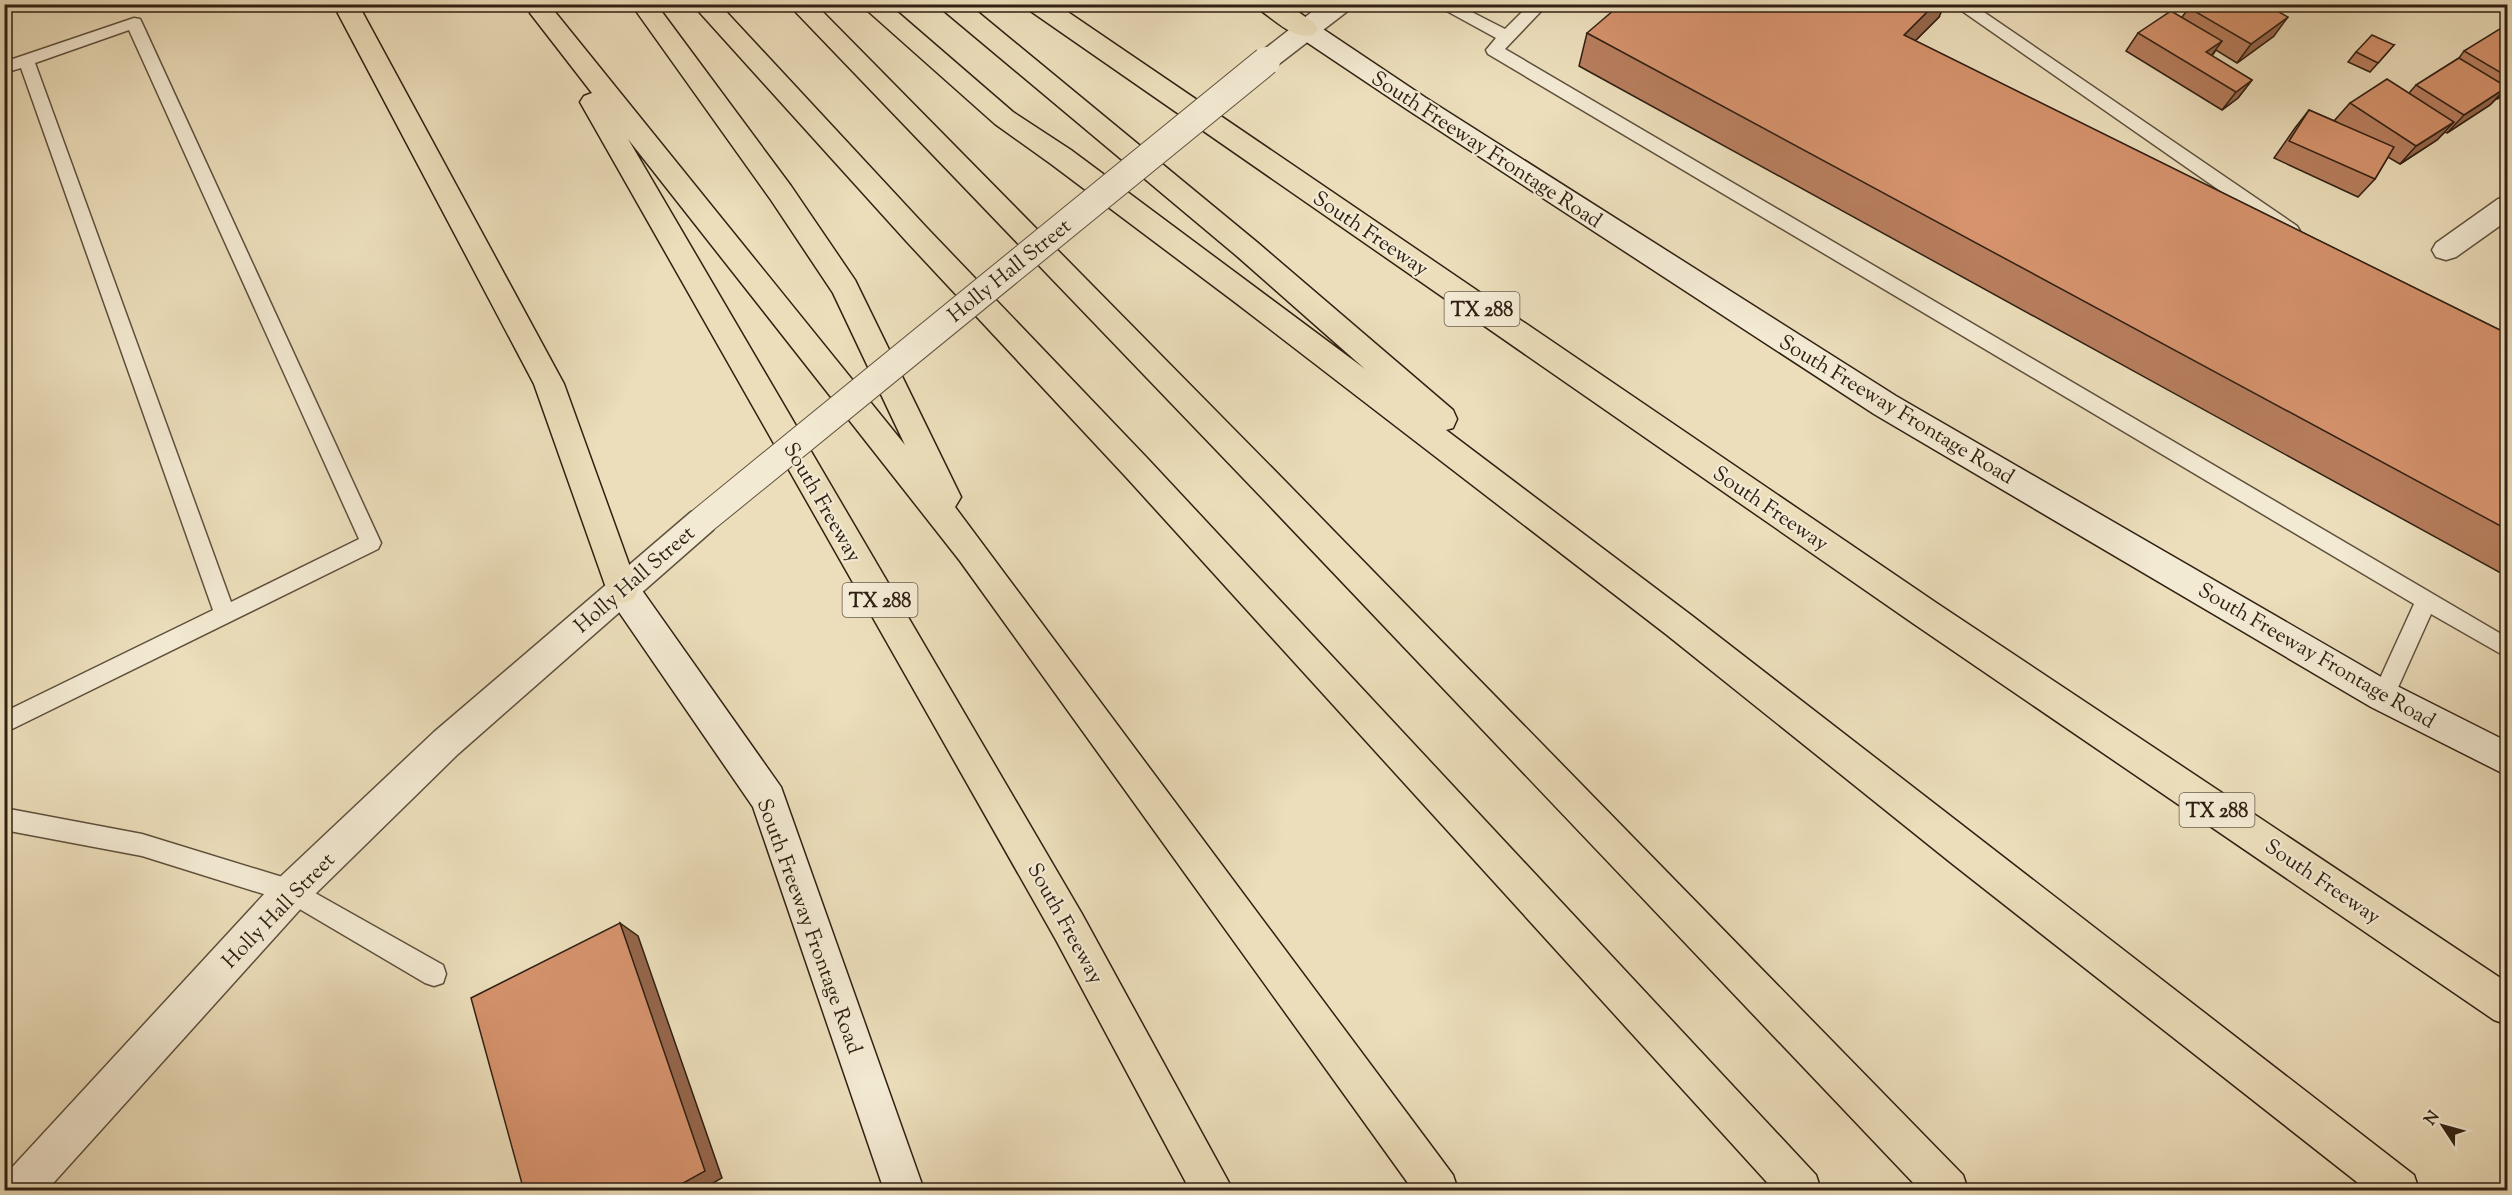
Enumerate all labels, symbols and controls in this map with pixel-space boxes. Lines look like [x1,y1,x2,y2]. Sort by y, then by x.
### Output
street label: South Freeway Frontage Road [1365,65,1607,237]
street label: South Freeway [1306,185,1434,285]
street label: Holly Hall Street [942,212,1078,331]
road number: TX 288 [1444,292,1520,326]
street label: South Freeway Frontage Road [1773,328,2019,493]
street label: South Freeway [775,437,868,569]
street label: South Freeway [1706,460,1834,560]
street label: Holly Hall Street [568,520,702,641]
street label: South Freeway Frontage Road [2192,576,2440,737]
road number: TX 288 [842,583,918,617]
road number: TX 288 [2180,793,2254,827]
street label: South Freeway Frontage Road [748,795,868,1059]
street label: South Freeway [2258,833,2386,933]
street label: Holly Hall Street [216,847,343,976]
street label: South Freeway [1019,858,1110,990]
north arrow [2413,1096,2473,1156]
text: N [2420,1107,2446,1131]

